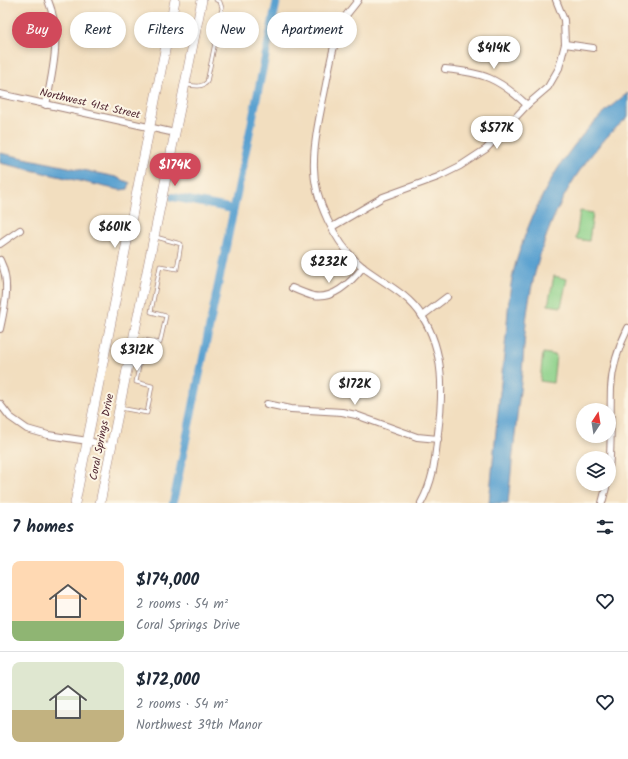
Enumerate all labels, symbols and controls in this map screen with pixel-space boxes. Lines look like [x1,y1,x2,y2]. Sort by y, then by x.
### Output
chip: Buy [12,12,62,48]
chip: Rent [70,12,126,48]
chip: Filters [134,12,198,48]
chip: New [206,12,259,48]
chip: Apartment [267,12,357,48]
pin: $414K [466,36,522,70]
text: $414K [477,38,511,59]
street label: Northwest 41st Street [38,84,143,124]
pin: $577K [469,116,525,150]
text: $577K [480,118,514,139]
pin: $174K [147,153,203,187]
text: $174K [159,155,191,176]
pin: $601K [87,215,143,249]
text: $601K [98,217,132,238]
pin: $232K [301,250,357,284]
text: $232K [310,252,348,273]
pin: $312K [109,338,165,372]
text: $312K [120,340,154,361]
pin: $172K [327,372,383,406]
text: $172K [338,374,372,395]
street label: Coral Springs Drive [85,392,119,482]
north arrow [576,403,616,443]
map controls [576,403,616,491]
button: layers [576,451,616,491]
text: 7 homes [12,514,74,541]
icon: filters [594,516,616,538]
text: $174,000 [136,567,199,594]
icon: home [44,577,92,625]
icon: heart [594,590,616,612]
text: 2 rooms · 54 m² [136,594,228,615]
text: Coral Springs Drive [136,615,240,636]
text: $172,000 [136,667,200,694]
icon: home [44,678,92,726]
icon: heart [594,691,616,713]
text: 2 rooms · 54 m² [136,694,228,715]
text: Northwest 39th Manor [136,715,262,736]

